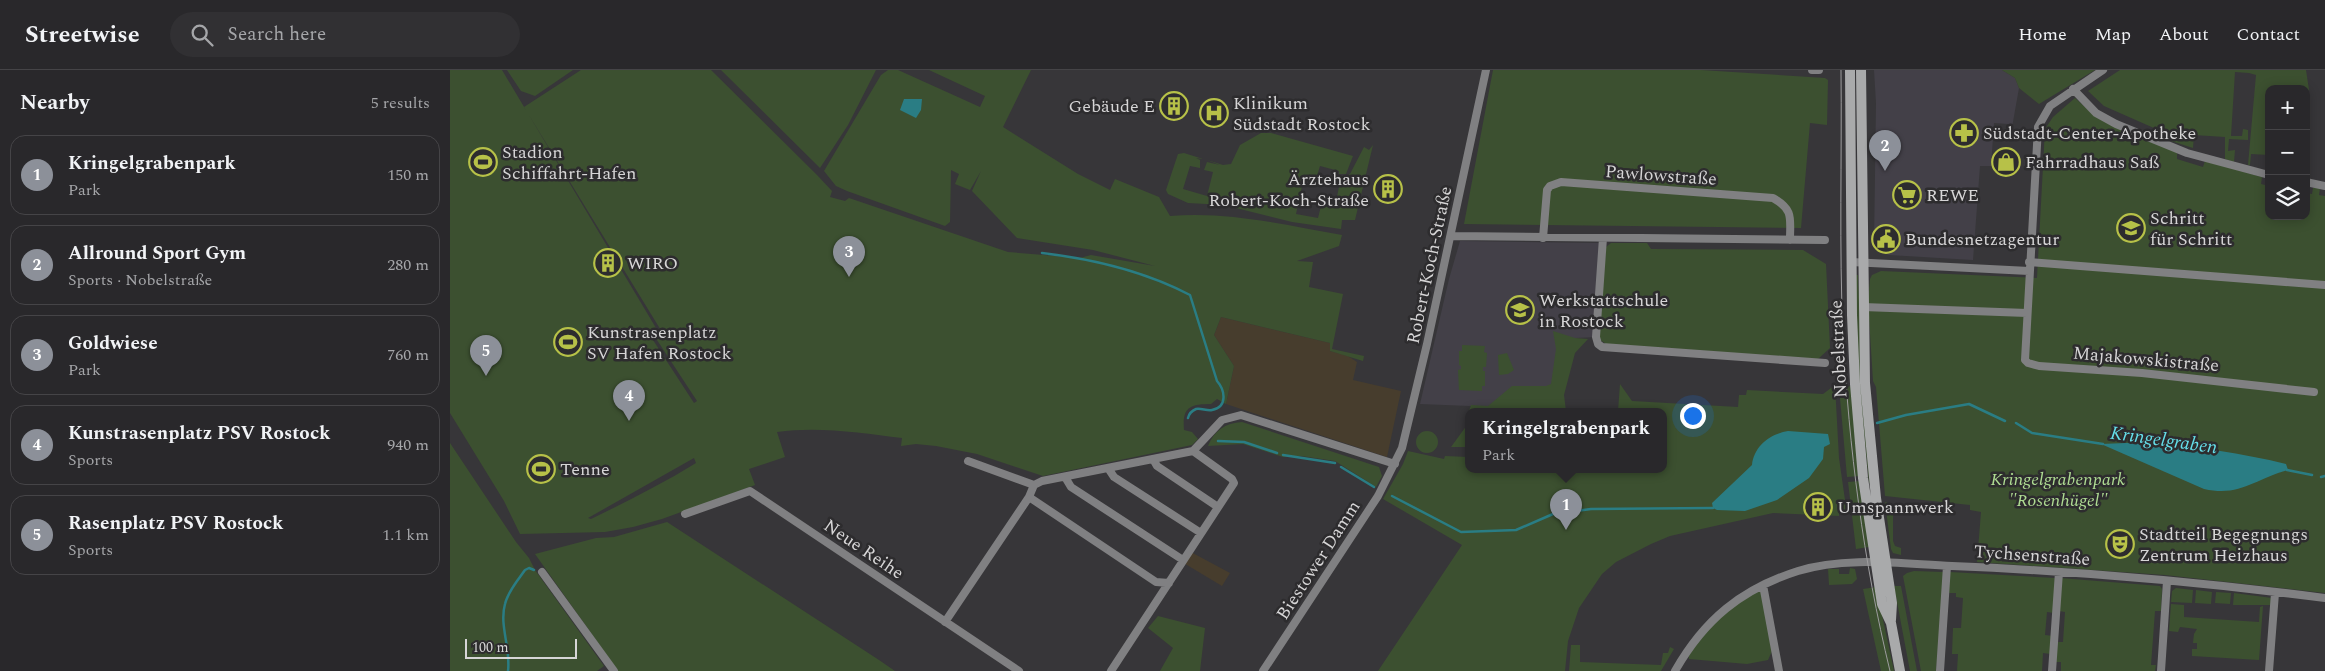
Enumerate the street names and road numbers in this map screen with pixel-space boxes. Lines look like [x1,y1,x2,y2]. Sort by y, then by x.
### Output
street label: Pawlowstraße [1604,158,1718,193]
street label: Robert-Koch-Straße [1400,184,1459,346]
street label: Nobelstraße [1822,299,1855,399]
street label: Majakowskistraße [2072,340,2220,379]
street label: Biestower Damm [1270,495,1367,625]
street label: Neue Reihe [818,513,909,586]
street label: Tychsenstraße [1973,538,2091,573]

